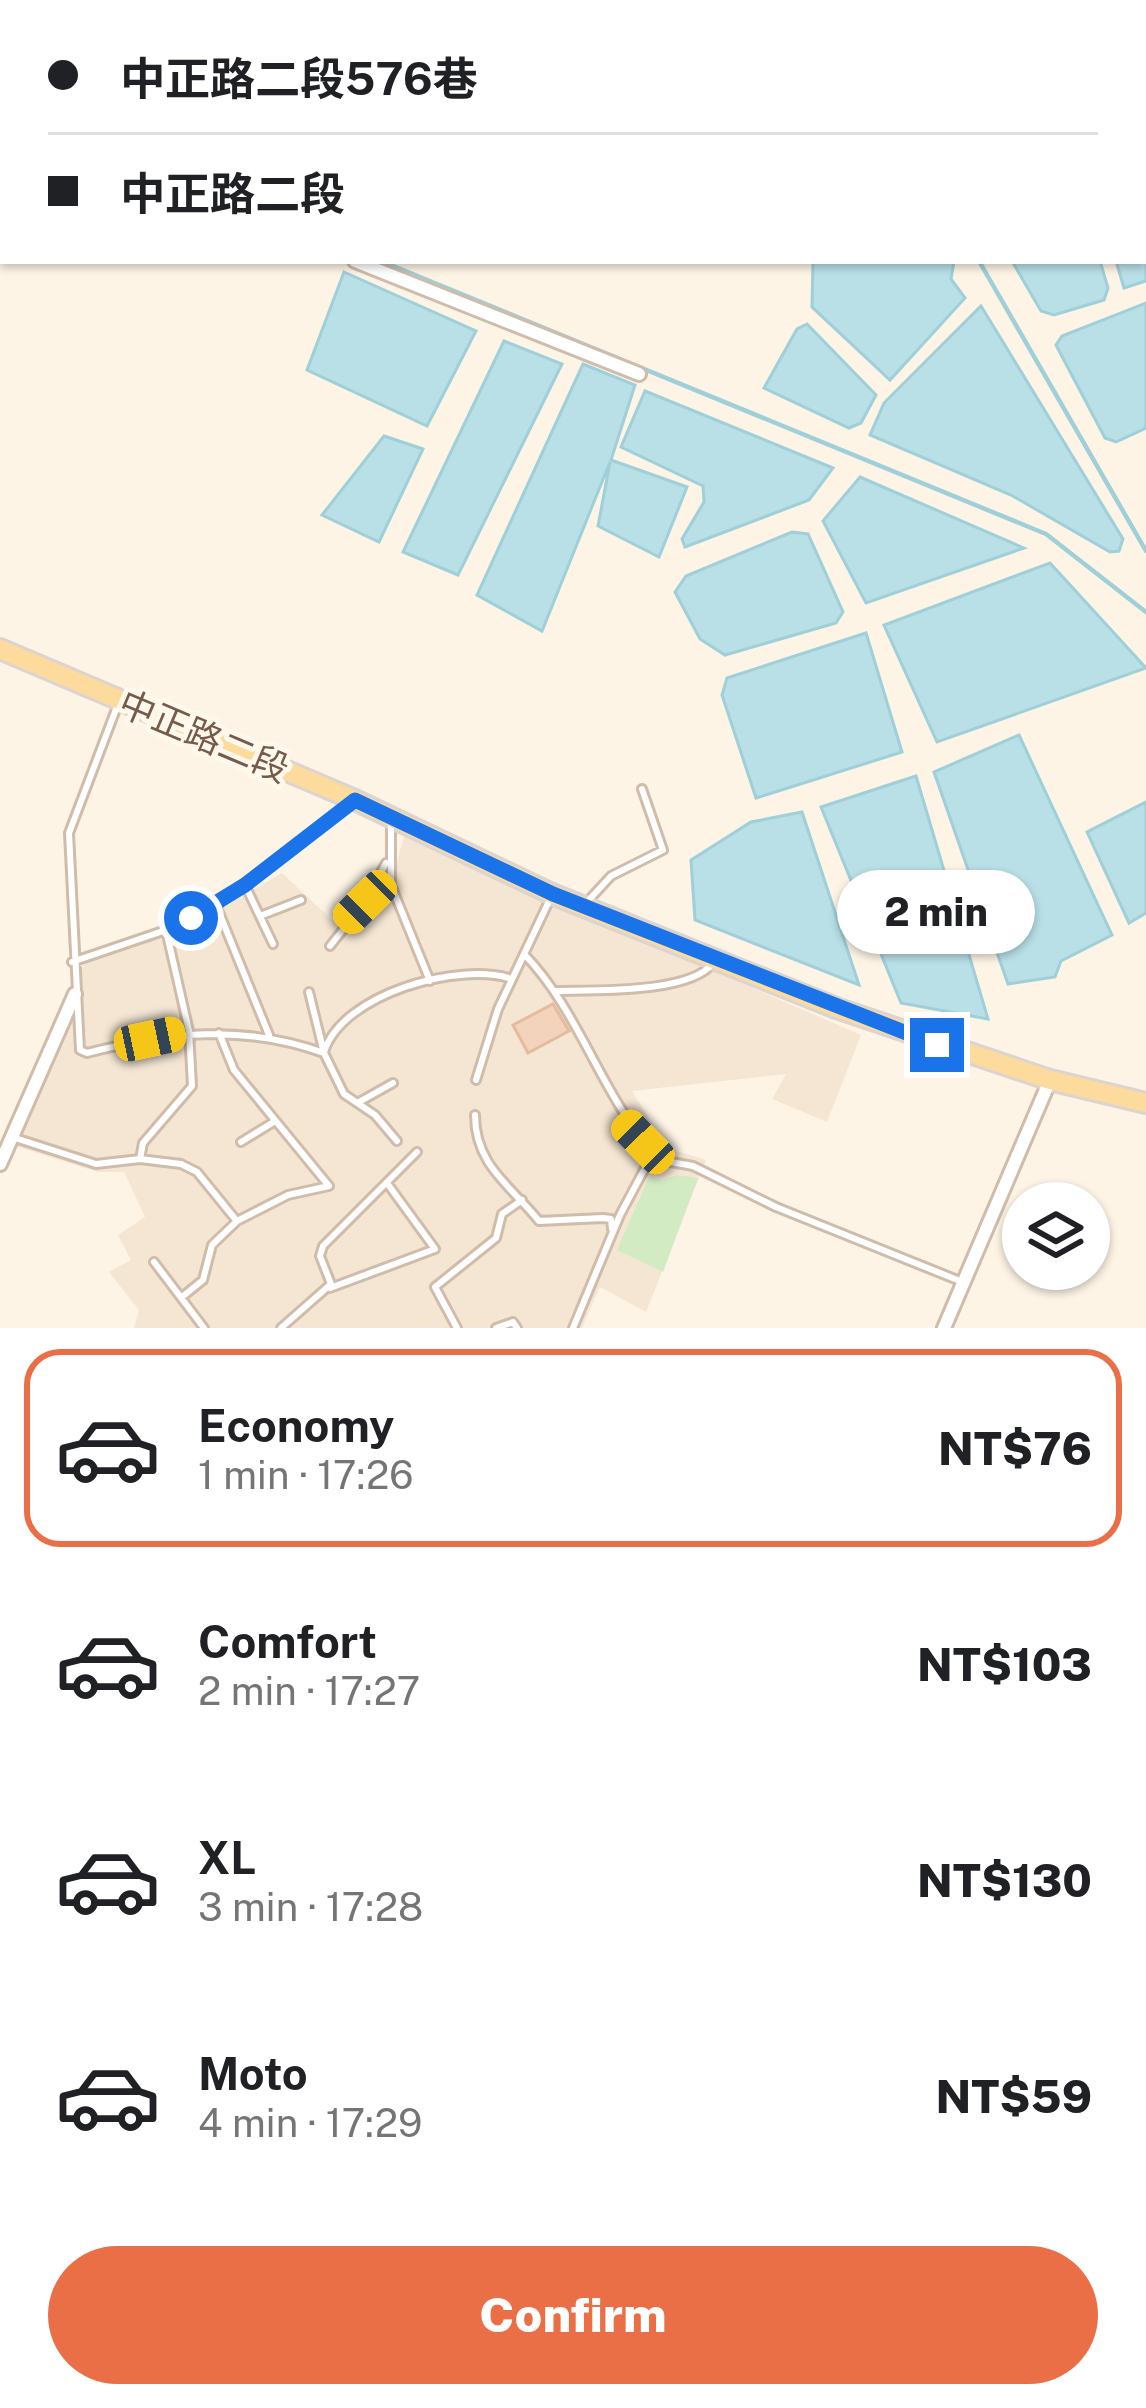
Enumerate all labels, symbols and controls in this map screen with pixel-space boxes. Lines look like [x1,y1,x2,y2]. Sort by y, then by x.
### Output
text: 中正路二段576巷 [120,52,478,105]
text: 中正路二段 [120,167,345,220]
street label: 中正路二段 [113,682,295,790]
car [327,864,403,940]
callout: 2 min [838,871,1036,955]
text: 2 min [884,889,988,935]
route start [164,891,218,945]
car [111,1014,189,1064]
route end [910,1018,964,1072]
car [605,1104,681,1180]
map controls [1002,1182,1110,1290]
button: layers [1002,1182,1110,1290]
icon: car [54,1394,162,1502]
text: Economy [198,1399,394,1452]
text: NT$76 [938,1422,1092,1475]
text: 1 min · 17:26 [198,1452,414,1498]
icon: car [54,1610,162,1718]
text: Comfort [198,1615,377,1668]
text: NT$103 [917,1638,1092,1691]
text: 2 min · 17:27 [198,1668,420,1714]
icon: car [54,1826,162,1934]
text: XL [198,1831,256,1884]
text: NT$130 [917,1854,1092,1907]
text: 3 min · 17:28 [198,1884,423,1930]
icon: car [54,2042,162,2150]
text: Moto [198,2047,308,2100]
text: NT$59 [936,2070,1092,2123]
text: 4 min · 17:29 [198,2100,422,2146]
button: Confirm [48,2246,1098,2384]

